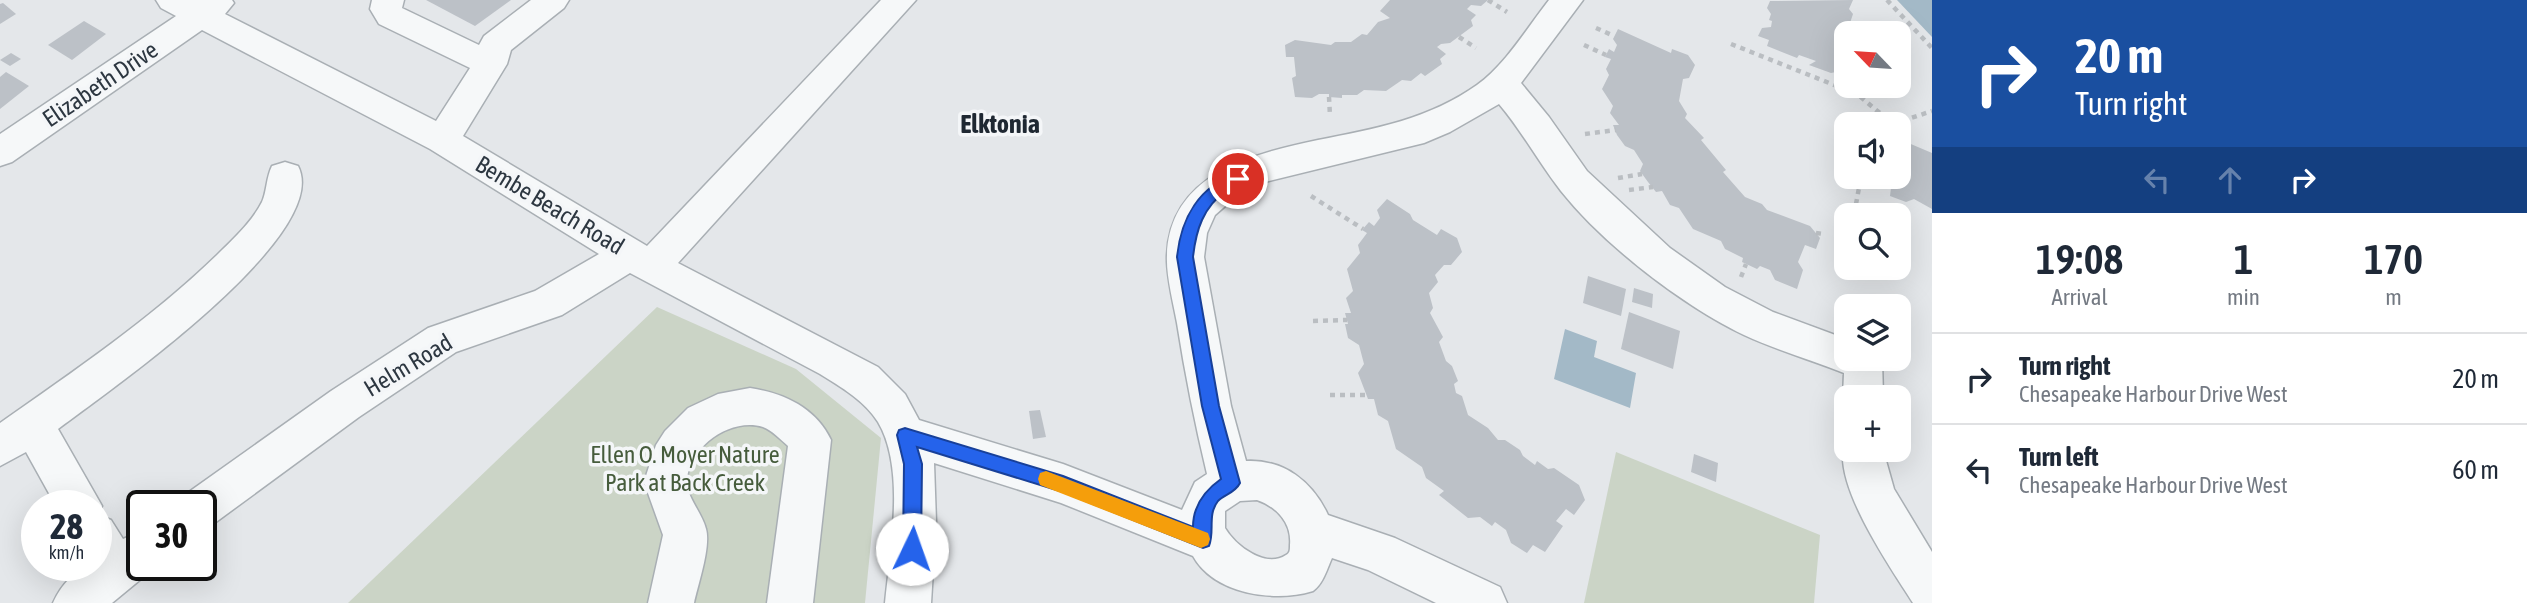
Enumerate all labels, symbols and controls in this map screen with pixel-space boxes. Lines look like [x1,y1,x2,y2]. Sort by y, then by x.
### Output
north arrow [1834,21,1911,98]
map controls [1834,21,1911,462]
text: 20 m [2075,27,2163,83]
icon: right [1960,28,2051,119]
street label: Elizabeth Drive [37,36,163,132]
text: Turn right [2075,85,2188,122]
district label: Elktonia [960,109,1040,139]
button: sound [1834,112,1911,189]
pin [1208,149,1268,209]
street label: Bembe Beach Road [471,150,629,260]
icon: arrive [1219,160,1257,198]
icon: left [2138,161,2176,199]
icon: ahead [2211,161,2249,199]
icon: right [2284,161,2322,199]
button: search [1834,203,1911,280]
text: 19:08 [2036,235,2123,283]
text: 1 [2234,235,2253,283]
text: 170 [2364,235,2423,283]
text: Arrival [2051,284,2108,310]
text: min [2227,284,2260,310]
text: m [2385,284,2402,310]
button: layers [1834,294,1911,371]
street label: Helm Road [359,328,457,402]
text: Turn right [2019,351,2110,381]
icon: right [1960,360,1998,398]
text: 20 m [2452,364,2499,394]
text: Chesapeake Harbour Drive West [2019,381,2288,407]
button: + [1834,385,1911,462]
park label: Ellen O. Moyer Nature Park at Back Creek [590,441,780,496]
text: Turn left [2019,442,2099,472]
icon: left [1960,451,1998,489]
text: 60 m [2452,455,2499,485]
text: Chesapeake Harbour Drive West [2019,472,2288,498]
speed limit sign: 30 [126,490,217,581]
text: 28 [50,506,83,546]
position arrow [875,512,949,586]
text: km/h [49,542,84,563]

